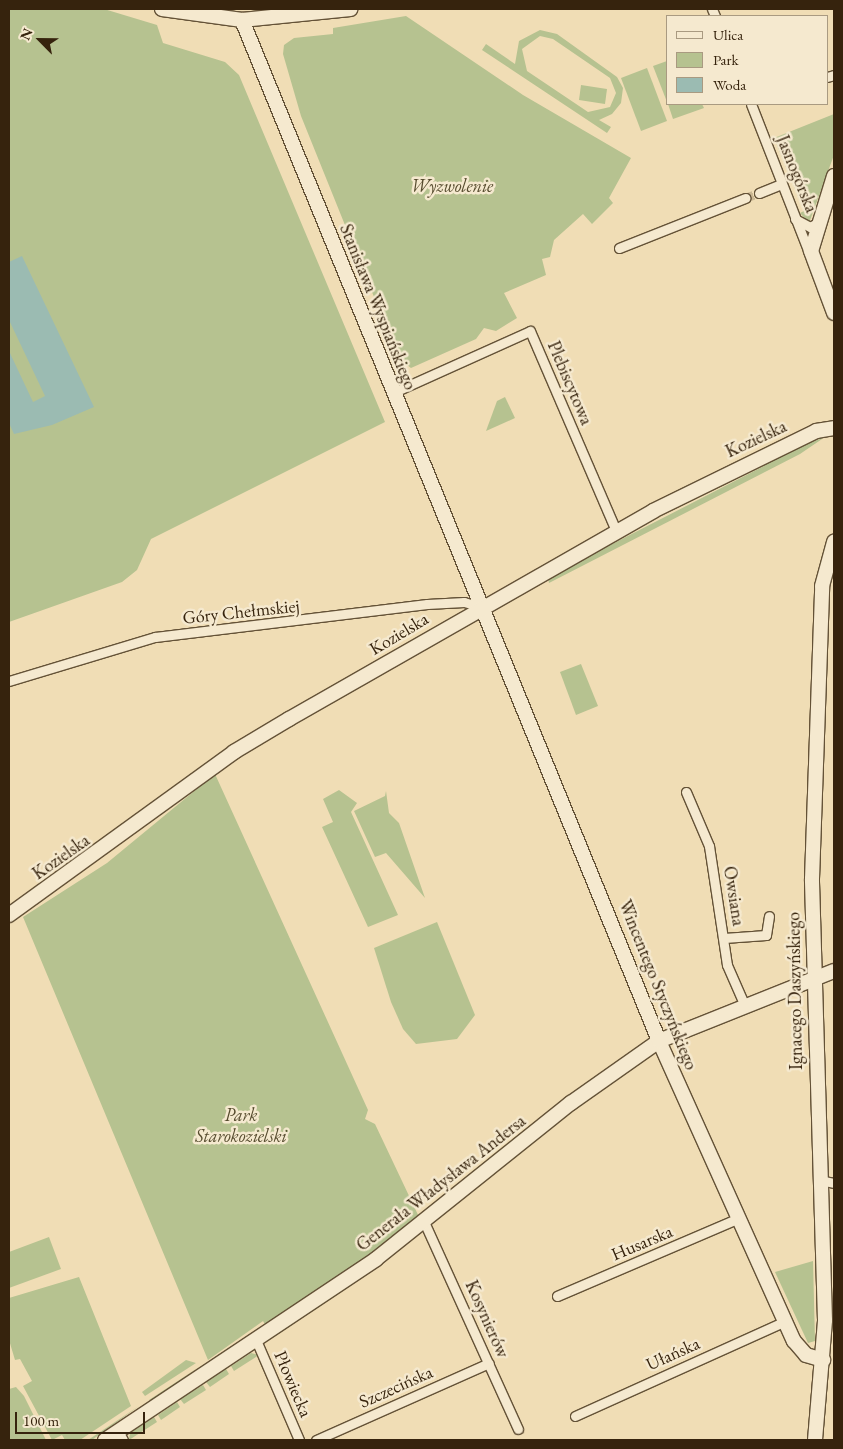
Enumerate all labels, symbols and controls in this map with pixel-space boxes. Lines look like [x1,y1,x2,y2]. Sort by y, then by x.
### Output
north arrow [15,15,65,65]
legend [666,15,828,105]
text: N [16,25,37,43]
text: Ulica [713,25,743,44]
text: Park [713,50,739,69]
text: Woda [713,75,746,94]
street label: Jasnogórska [772,132,822,216]
park label: Wyzwolenie [411,175,493,197]
street label: Stanisława Wyspiańskiego [335,221,421,393]
street label: Plebiscytowa [543,338,597,428]
street label: Kozielska [722,416,790,462]
street label: Góry Chełmskiej [181,595,301,629]
street label: Kozielska [366,608,432,660]
street label: Kozielska [28,830,94,884]
street label: Owsiana [719,865,749,927]
street label: Wincentego Styczyńskiego [614,897,702,1073]
street label: Ignacego Daszyńskiego [783,912,807,1070]
park label: Park Starokozielski [195,1105,287,1148]
street label: Generała Władysława Andersa [352,1110,530,1256]
street label: Husarska [608,1220,676,1266]
street label: Kosynierów [460,1277,514,1361]
street label: Ułańska [643,1333,703,1375]
street label: Płowiecka [269,1347,317,1421]
street label: Szczecińska [356,1361,436,1413]
scale bar [18,1402,148,1434]
text: 100 m [23,1411,59,1430]

